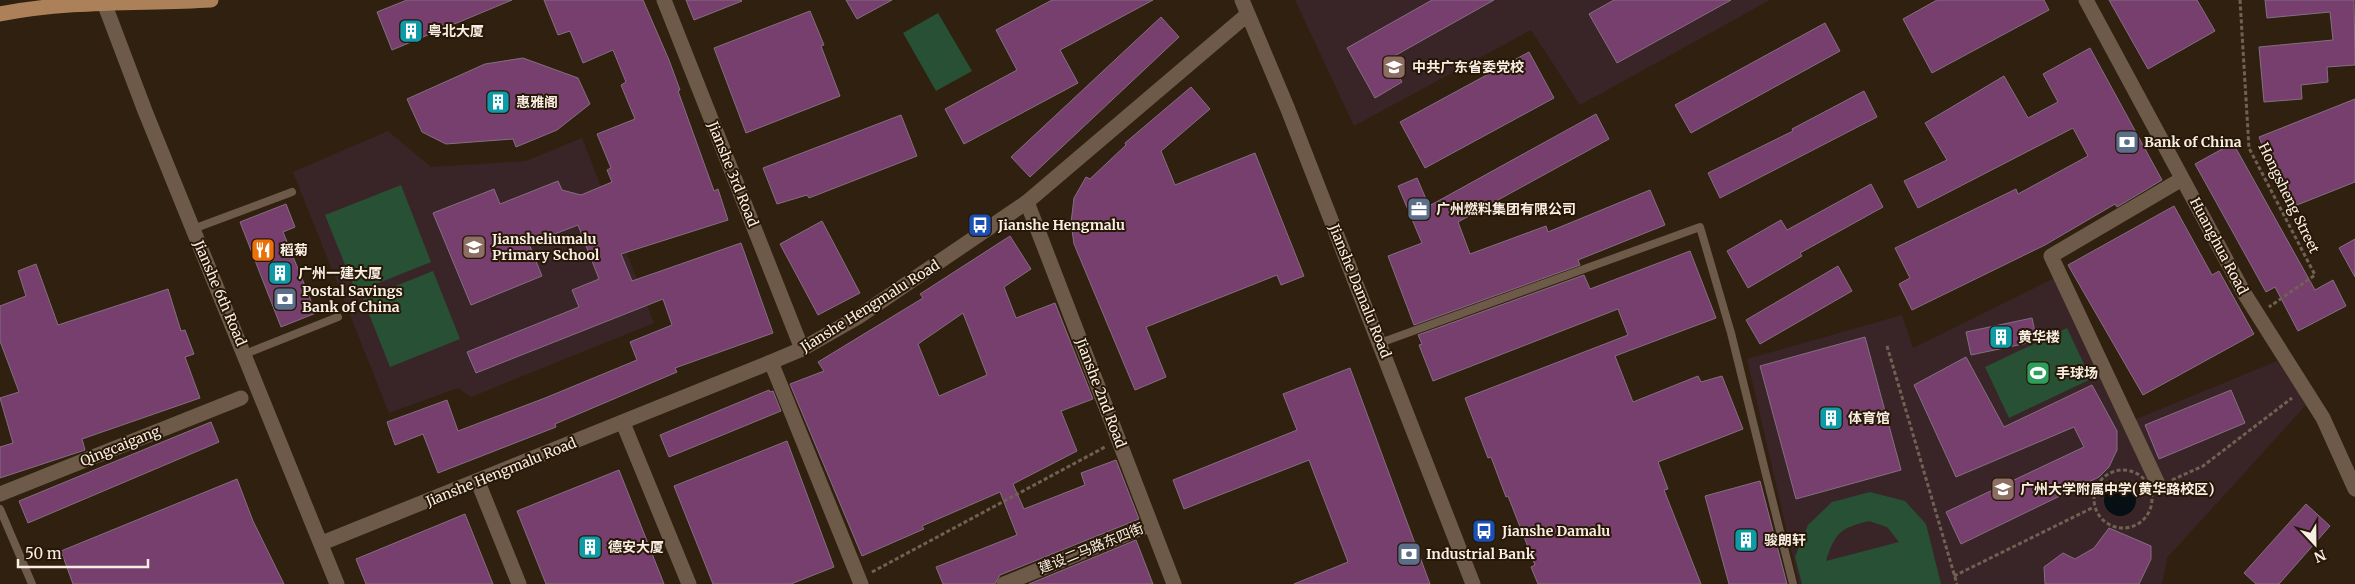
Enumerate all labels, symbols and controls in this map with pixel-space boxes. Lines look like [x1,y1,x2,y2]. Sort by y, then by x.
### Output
building icon: 粤北大厦 [398,18,424,44]
place label: 粤北大厦 [428,22,484,40]
school or university icon: 中共广东省委党校 [1381,54,1407,80]
place label: 中共广东省委党校 [1412,58,1524,76]
building icon: 惠雅阁 [485,89,511,115]
place label: 惠雅阁 [516,93,558,111]
street label: Jianshe 3rd Road [703,118,763,230]
bank icon: Bank of China [2114,129,2140,155]
place label: Bank of China [2144,133,2242,151]
street label: Hongsheng Street [2254,140,2324,257]
street label: Huanghua Road [2186,194,2252,298]
office icon: 广州燃料集团有限公司 [1406,196,1432,222]
place label: 广州燃料集团有限公司 [1436,200,1576,218]
bus stop icon: Jianshe Hengmalu [967,212,993,238]
place label: Jianshe Hengmalu [997,216,1125,234]
street label: Jianshe Damalu Road [1325,221,1395,361]
place label: Jiansheliumalu Primary School [491,230,600,264]
school or university icon: Jiansheliumalu Primary School [461,234,487,260]
street label: Jianshe 6th Road [189,237,251,349]
restaurant icon: 稻菊 [250,237,276,263]
place label: 稻菊 [280,241,308,259]
street label: Jianshe Hengmalu Road [796,256,943,357]
building icon: 广州一建大厦 [267,260,293,286]
place label: 广州一建大厦 [298,264,382,282]
place label: Postal Savings Bank of China [302,282,403,316]
bank icon: Postal Savings Bank of China [272,286,298,312]
building icon: 黄华楼 [1988,324,2014,350]
place label: 黄华楼 [2018,328,2060,346]
street label: Jianshe 2nd Road [1071,335,1130,451]
sports icon: 手球场 [2025,360,2051,386]
place label: 手球场 [2056,364,2098,382]
building icon: 体育馆 [1818,405,1844,431]
place label: 体育馆 [1848,409,1890,427]
street label: Qingcaigang [77,422,163,470]
street label: Jianshe Hengmalu Road [422,433,579,511]
school or university icon: 广州大学附属中学(黄华路校区) [1990,476,2016,502]
place label: 广州大学附属中学(黄华路校区) [2020,480,2214,498]
bus stop icon: Jianshe Damalu [1471,518,1497,544]
street label: 建设二马路东四街 [1036,519,1146,577]
north arrow [2290,519,2340,569]
place label: Jianshe Damalu [1501,522,1610,540]
building icon: 骏朗轩 [1733,527,1759,553]
place label: 骏朗轩 [1764,531,1806,549]
building icon: 德安大厦 [577,534,603,560]
scale bar [18,536,148,568]
place label: 德安大厦 [608,538,664,556]
bank icon: Industrial Bank [1396,541,1422,567]
text: 50 m [25,544,62,563]
place label: Industrial Bank [1426,545,1536,563]
text: N [2311,546,2328,566]

